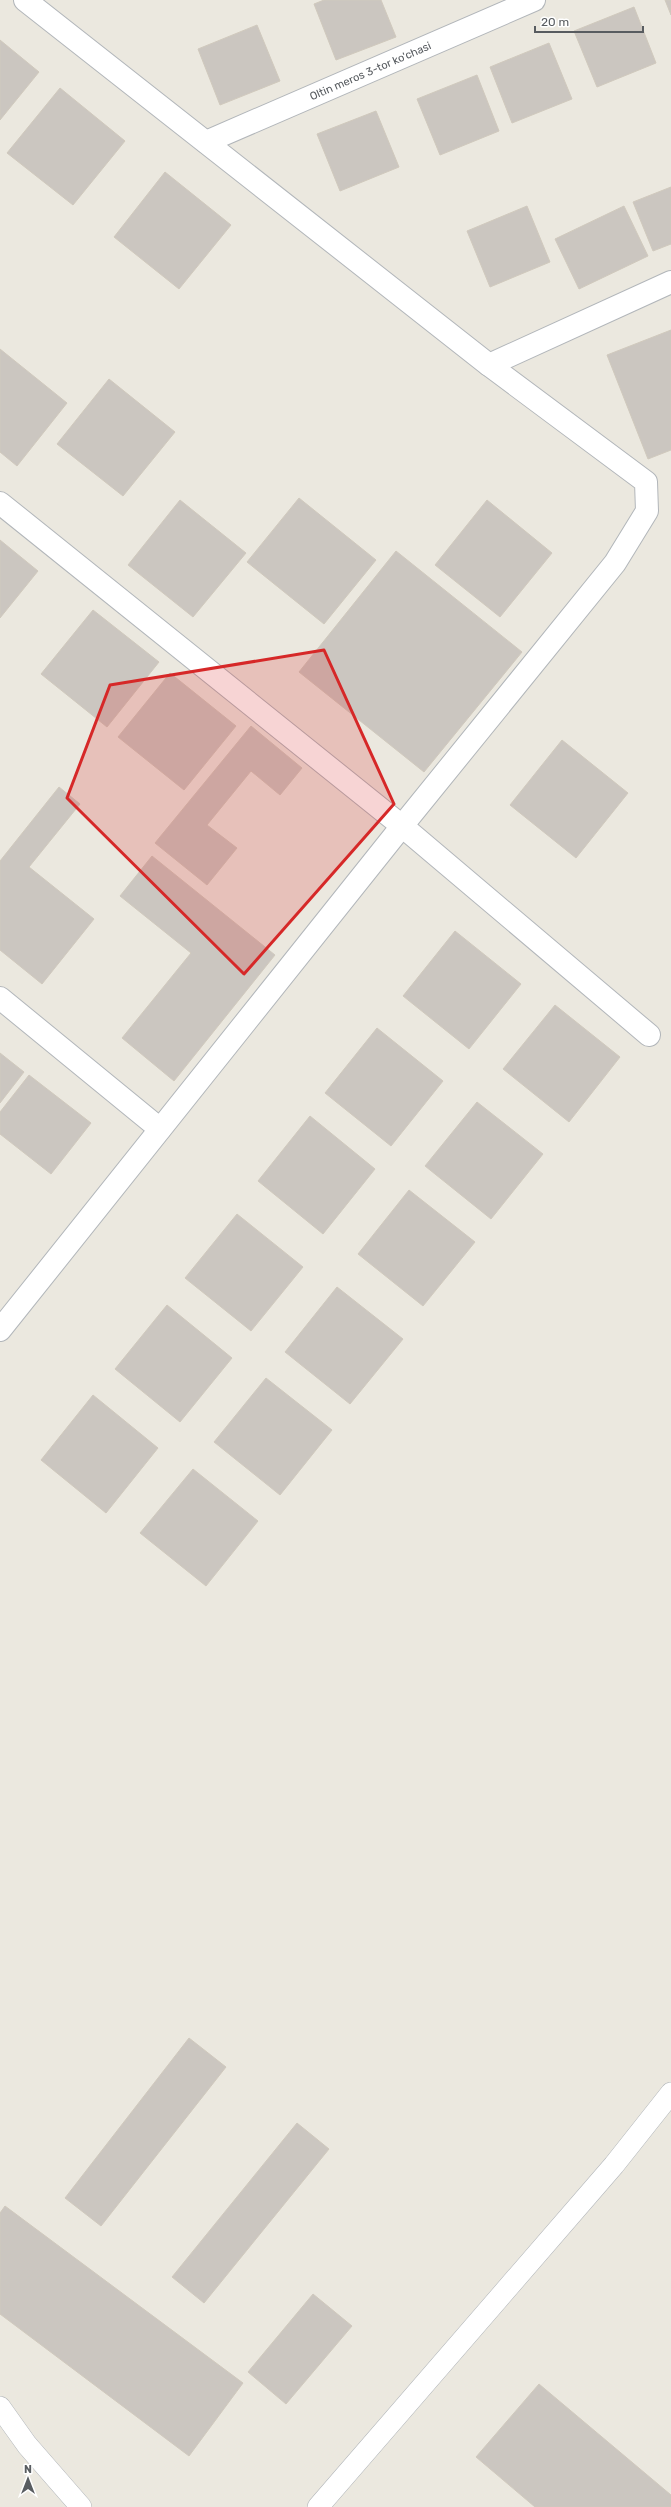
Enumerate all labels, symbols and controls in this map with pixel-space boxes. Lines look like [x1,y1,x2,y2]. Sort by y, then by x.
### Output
scale bar [535,8,643,34]
text: 20 m [541,15,569,29]
street label: Oltin meros 3-tor ko'chasi [308,39,433,103]
north arrow [8,2459,48,2499]
text: N [24,2463,32,2476]

